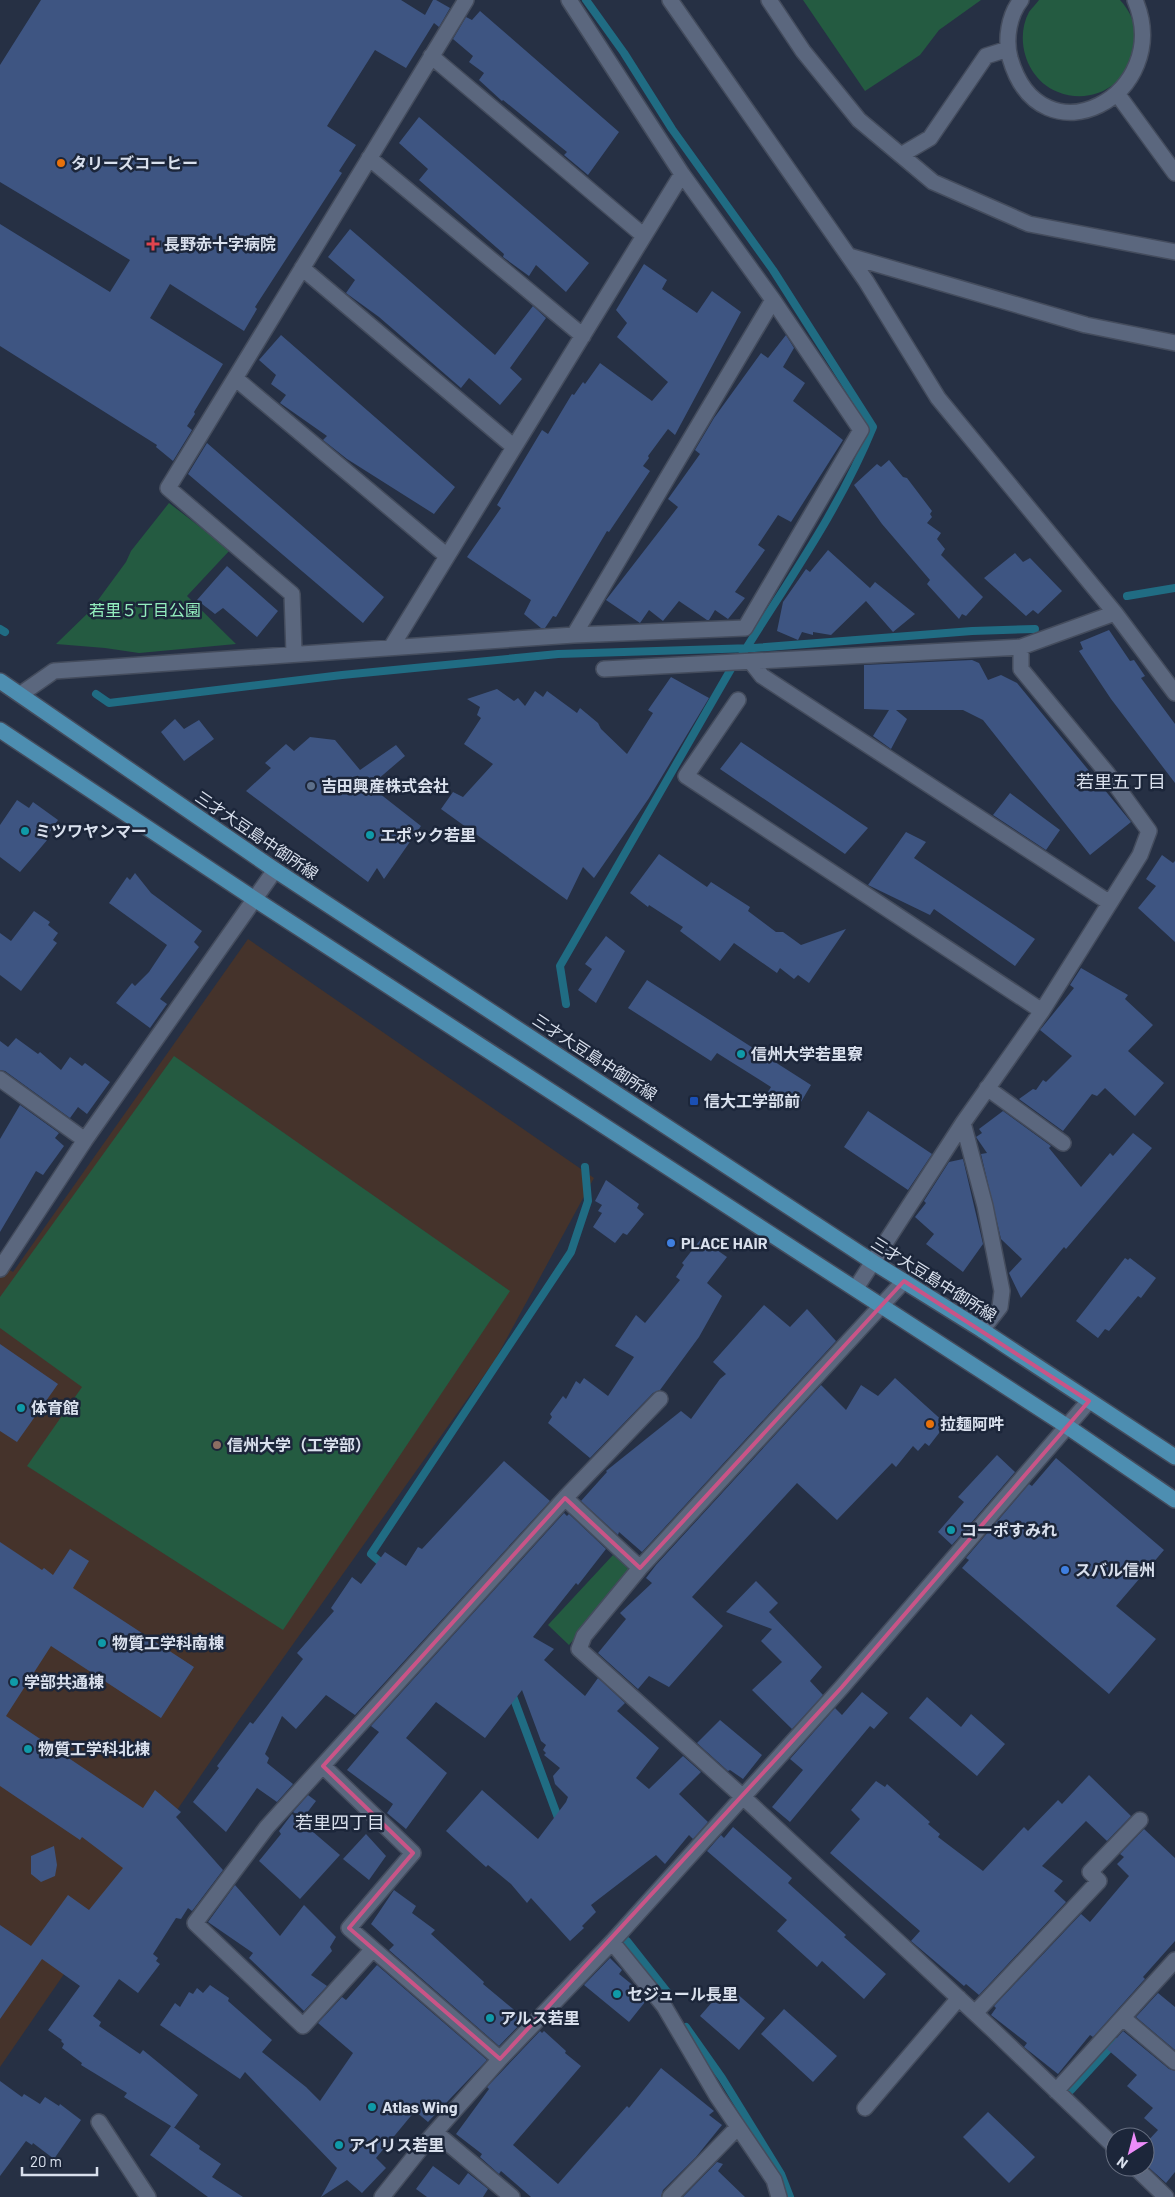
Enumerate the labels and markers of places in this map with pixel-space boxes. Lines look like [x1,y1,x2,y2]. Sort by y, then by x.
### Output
place label: タリーズコーヒー [71,153,198,172]
marker: タリーズコーヒー [55,157,67,169]
place label: 長野赤十字病院 [164,234,276,253]
marker: 長野赤十字病院 [146,237,160,251]
place label: 吉田興産株式会社 [321,776,449,795]
marker: 吉田興産株式会社 [305,780,317,792]
place label: ミツワヤンマー [35,821,147,840]
marker: ミツワヤンマー [19,825,31,837]
place label: エポック若里 [380,825,476,844]
marker: エポック若里 [364,829,376,841]
place label: 信州大学若里寮 [750,1044,863,1063]
marker: 信州大学若里寮 [735,1048,747,1060]
place label: 信大工学部前 [703,1091,800,1110]
marker: 信大工学部前 [688,1095,700,1107]
place label: PLACE HAIR [681,1233,768,1252]
marker: PLACE HAIR [665,1237,677,1249]
place label: 体育館 [31,1398,79,1417]
marker: 体育館 [15,1402,27,1414]
place label: 拉麺阿吽 [940,1414,1004,1433]
marker: 拉麺阿吽 [924,1418,936,1430]
place label: 信州大学（工学部） [226,1435,371,1454]
marker: 信州大学（工学部） [211,1439,223,1451]
place label: コーポすみれ [961,1520,1057,1539]
marker: コーポすみれ [945,1524,957,1536]
place label: スバル信州 [1075,1560,1155,1579]
marker: スバル信州 [1059,1564,1071,1576]
place label: 物質工学科南棟 [112,1633,224,1652]
marker: 物質工学科南棟 [96,1637,108,1649]
place label: 学部共通棟 [24,1672,104,1691]
marker: 学部共通棟 [8,1676,20,1688]
place label: 物質工学科北棟 [38,1739,150,1758]
marker: 物質工学科北棟 [22,1743,34,1755]
place label: セジュール長里 [627,1984,738,2003]
marker: セジュール長里 [611,1988,623,2000]
place label: アルス若里 [500,2008,580,2027]
marker: アルス若里 [484,2012,496,2024]
place label: Atlas Wing [382,2097,458,2116]
marker: Atlas Wing [366,2101,378,2113]
place label: アイリス若里 [349,2135,444,2154]
marker: アイリス若里 [333,2139,345,2151]

